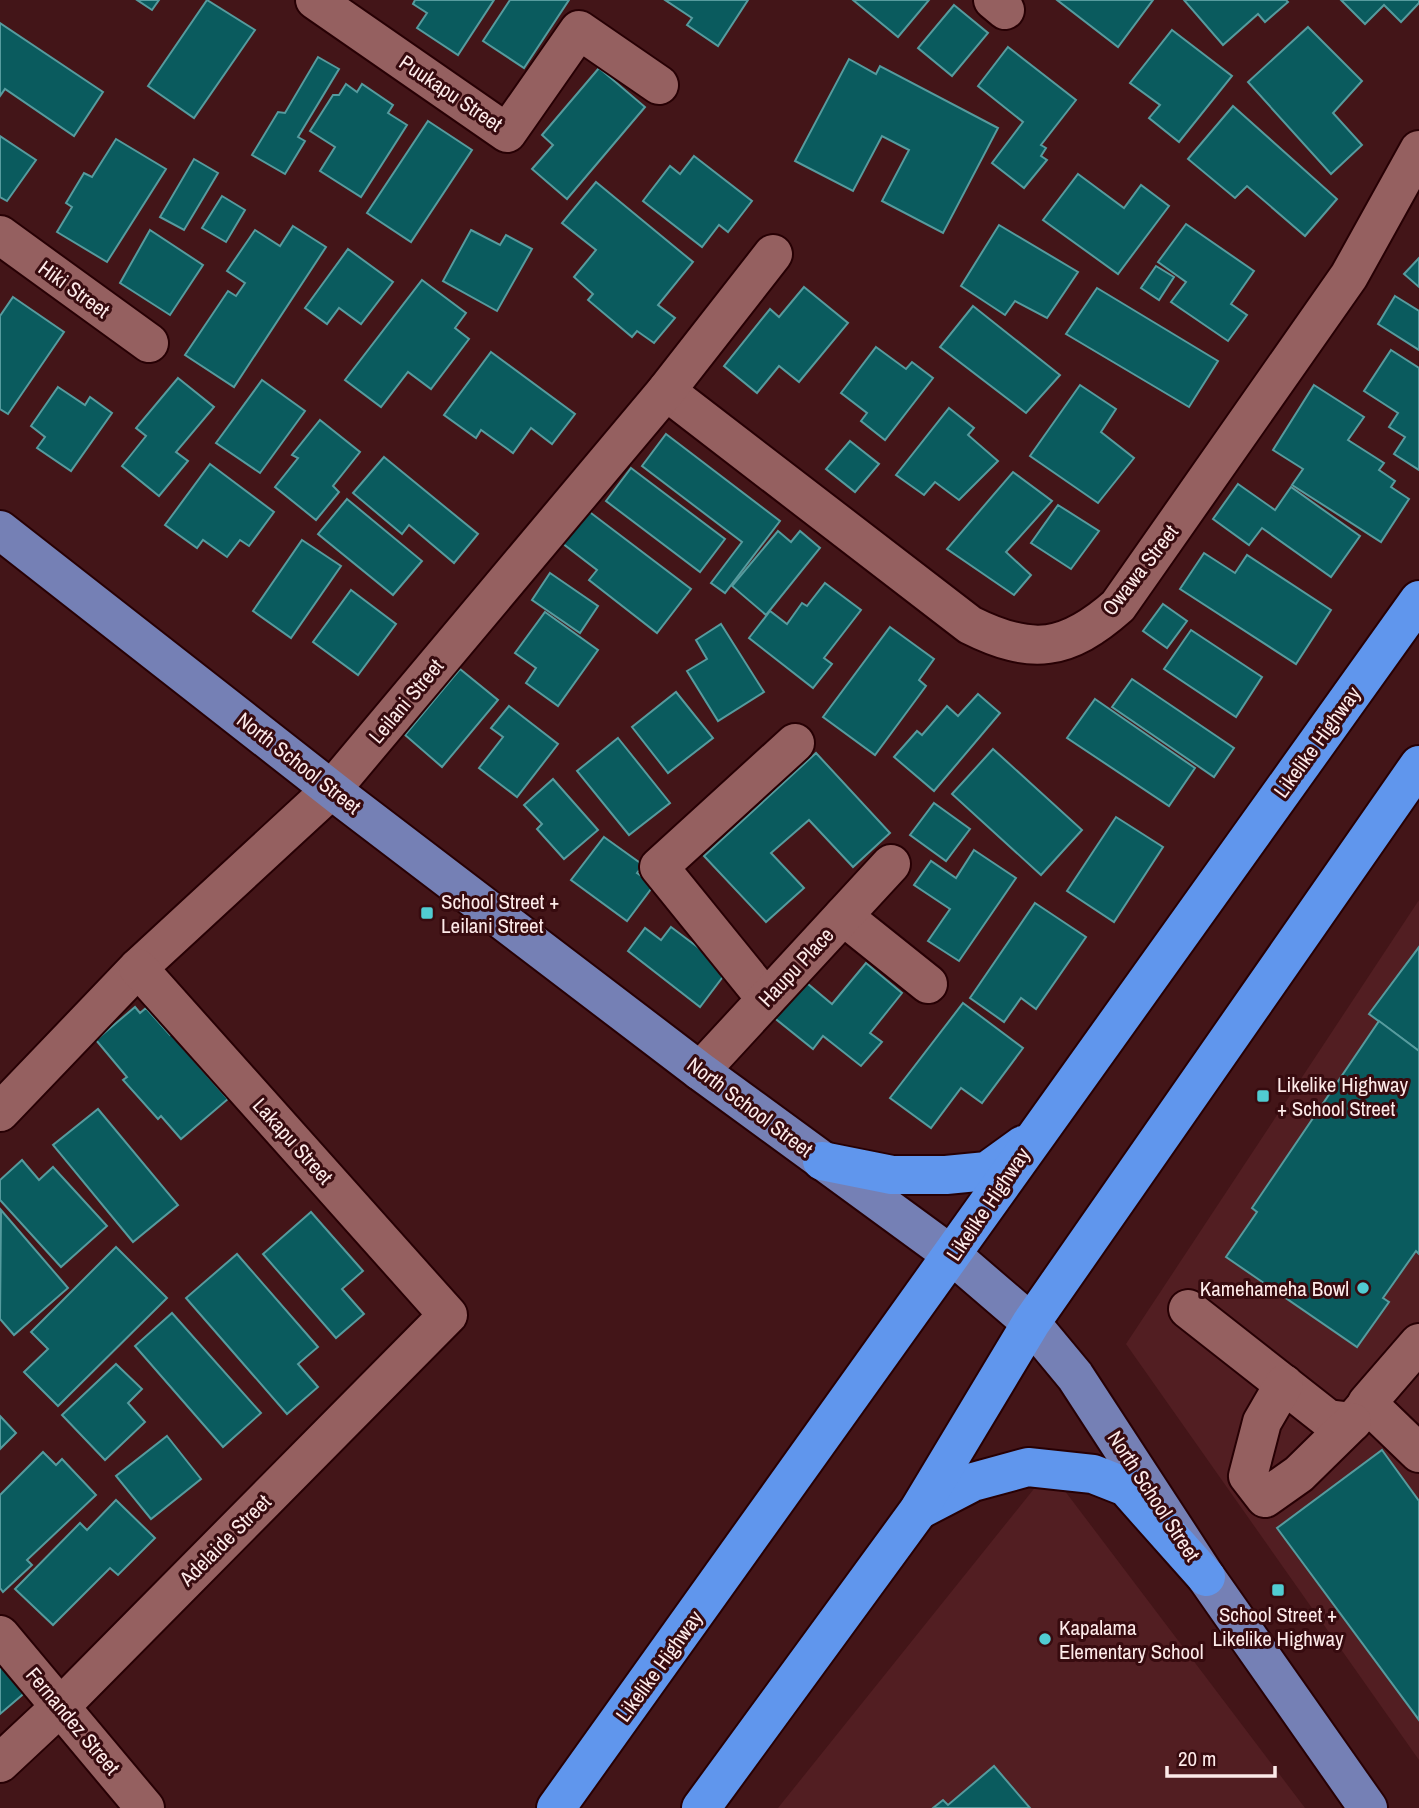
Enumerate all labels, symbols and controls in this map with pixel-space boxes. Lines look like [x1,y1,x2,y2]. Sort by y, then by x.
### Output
street label: Puukapu Street [394,48,508,138]
street label: Hiki Street [33,253,116,325]
street label: Owawa Street [1095,518,1185,622]
street label: Leilani Street [362,652,450,750]
street label: Likelike Highway [1267,680,1367,804]
street label: North School Street [231,705,367,821]
place label: School Street + Leilani Street [441,887,559,940]
marker: School Street + Leilani Street [419,905,435,921]
street label: Haupu Place [752,921,840,1013]
street label: North School Street [681,1050,819,1164]
place label: Likelike Highway + School Street [1277,1070,1409,1123]
marker: Likelike Highway + School Street [1255,1088,1271,1104]
street label: Lakapu Street [246,1091,340,1191]
street label: Likelike Highway [939,1141,1037,1266]
place label: Kamehameha Bowl [1200,1274,1349,1303]
marker: Kamehameha Bowl [1355,1280,1371,1296]
street label: North School Street [1101,1425,1207,1567]
street label: Adelaide Street [172,1488,277,1593]
marker: School Street + Likelike Highway [1270,1582,1286,1598]
place label: School Street + Likelike Highway [1212,1600,1344,1653]
street label: Likelike Highway [609,1604,709,1728]
place label: Kapalama Elementary School [1059,1613,1204,1666]
marker: Kapalama Elementary School [1037,1631,1053,1647]
street label: Fernandez Street [19,1661,127,1781]
scale bar [1167,1734,1276,1778]
text: 20 m [1178,1744,1216,1773]

